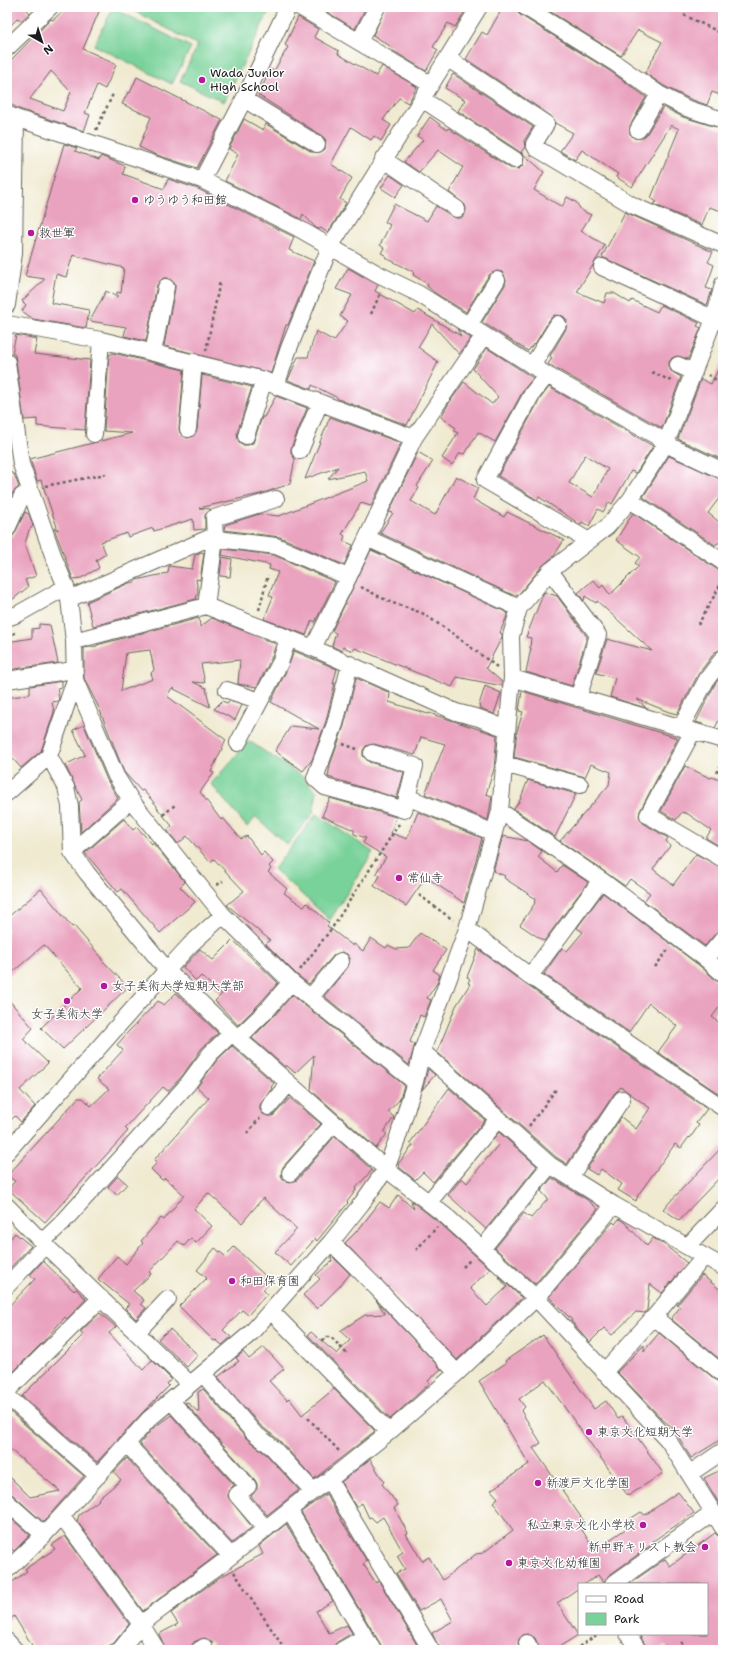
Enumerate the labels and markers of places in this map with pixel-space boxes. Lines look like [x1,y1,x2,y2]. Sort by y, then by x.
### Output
place label: Wada Junior High School [210,65,285,95]
marker: Wada Junior High School [197,75,207,85]
place label: ゆうゆう和田館 [143,192,227,208]
marker: ゆうゆう和田館 [130,195,140,205]
place label: 救世軍 [39,225,75,241]
marker: 救世軍 [26,228,36,238]
place label: 常仙寺 [407,870,443,886]
marker: 常仙寺 [394,873,404,883]
place label: 女子美術大学短期大学部 [112,978,244,994]
marker: 女子美術大学短期大学部 [99,981,109,991]
marker: 女子美術大学 [62,996,72,1006]
place label: 女子美術大学 [31,1006,103,1022]
place label: 和田保育園 [240,1273,300,1289]
marker: 和田保育園 [227,1276,237,1286]
place label: 東京文化短期大学 [597,1424,693,1440]
marker: 東京文化短期大学 [584,1427,594,1437]
place label: 新渡戸文化学園 [546,1475,630,1491]
marker: 新渡戸文化学園 [533,1478,543,1488]
place label: 私立東京文化小学校 [527,1517,635,1533]
marker: 私立東京文化小学校 [638,1520,648,1530]
place label: 新中野キリスト教会 [588,1539,697,1555]
marker: 新中野キリスト教会 [700,1542,710,1552]
place label: 東京文化幼稚園 [517,1555,601,1571]
marker: 東京文化幼稚園 [504,1558,514,1568]

